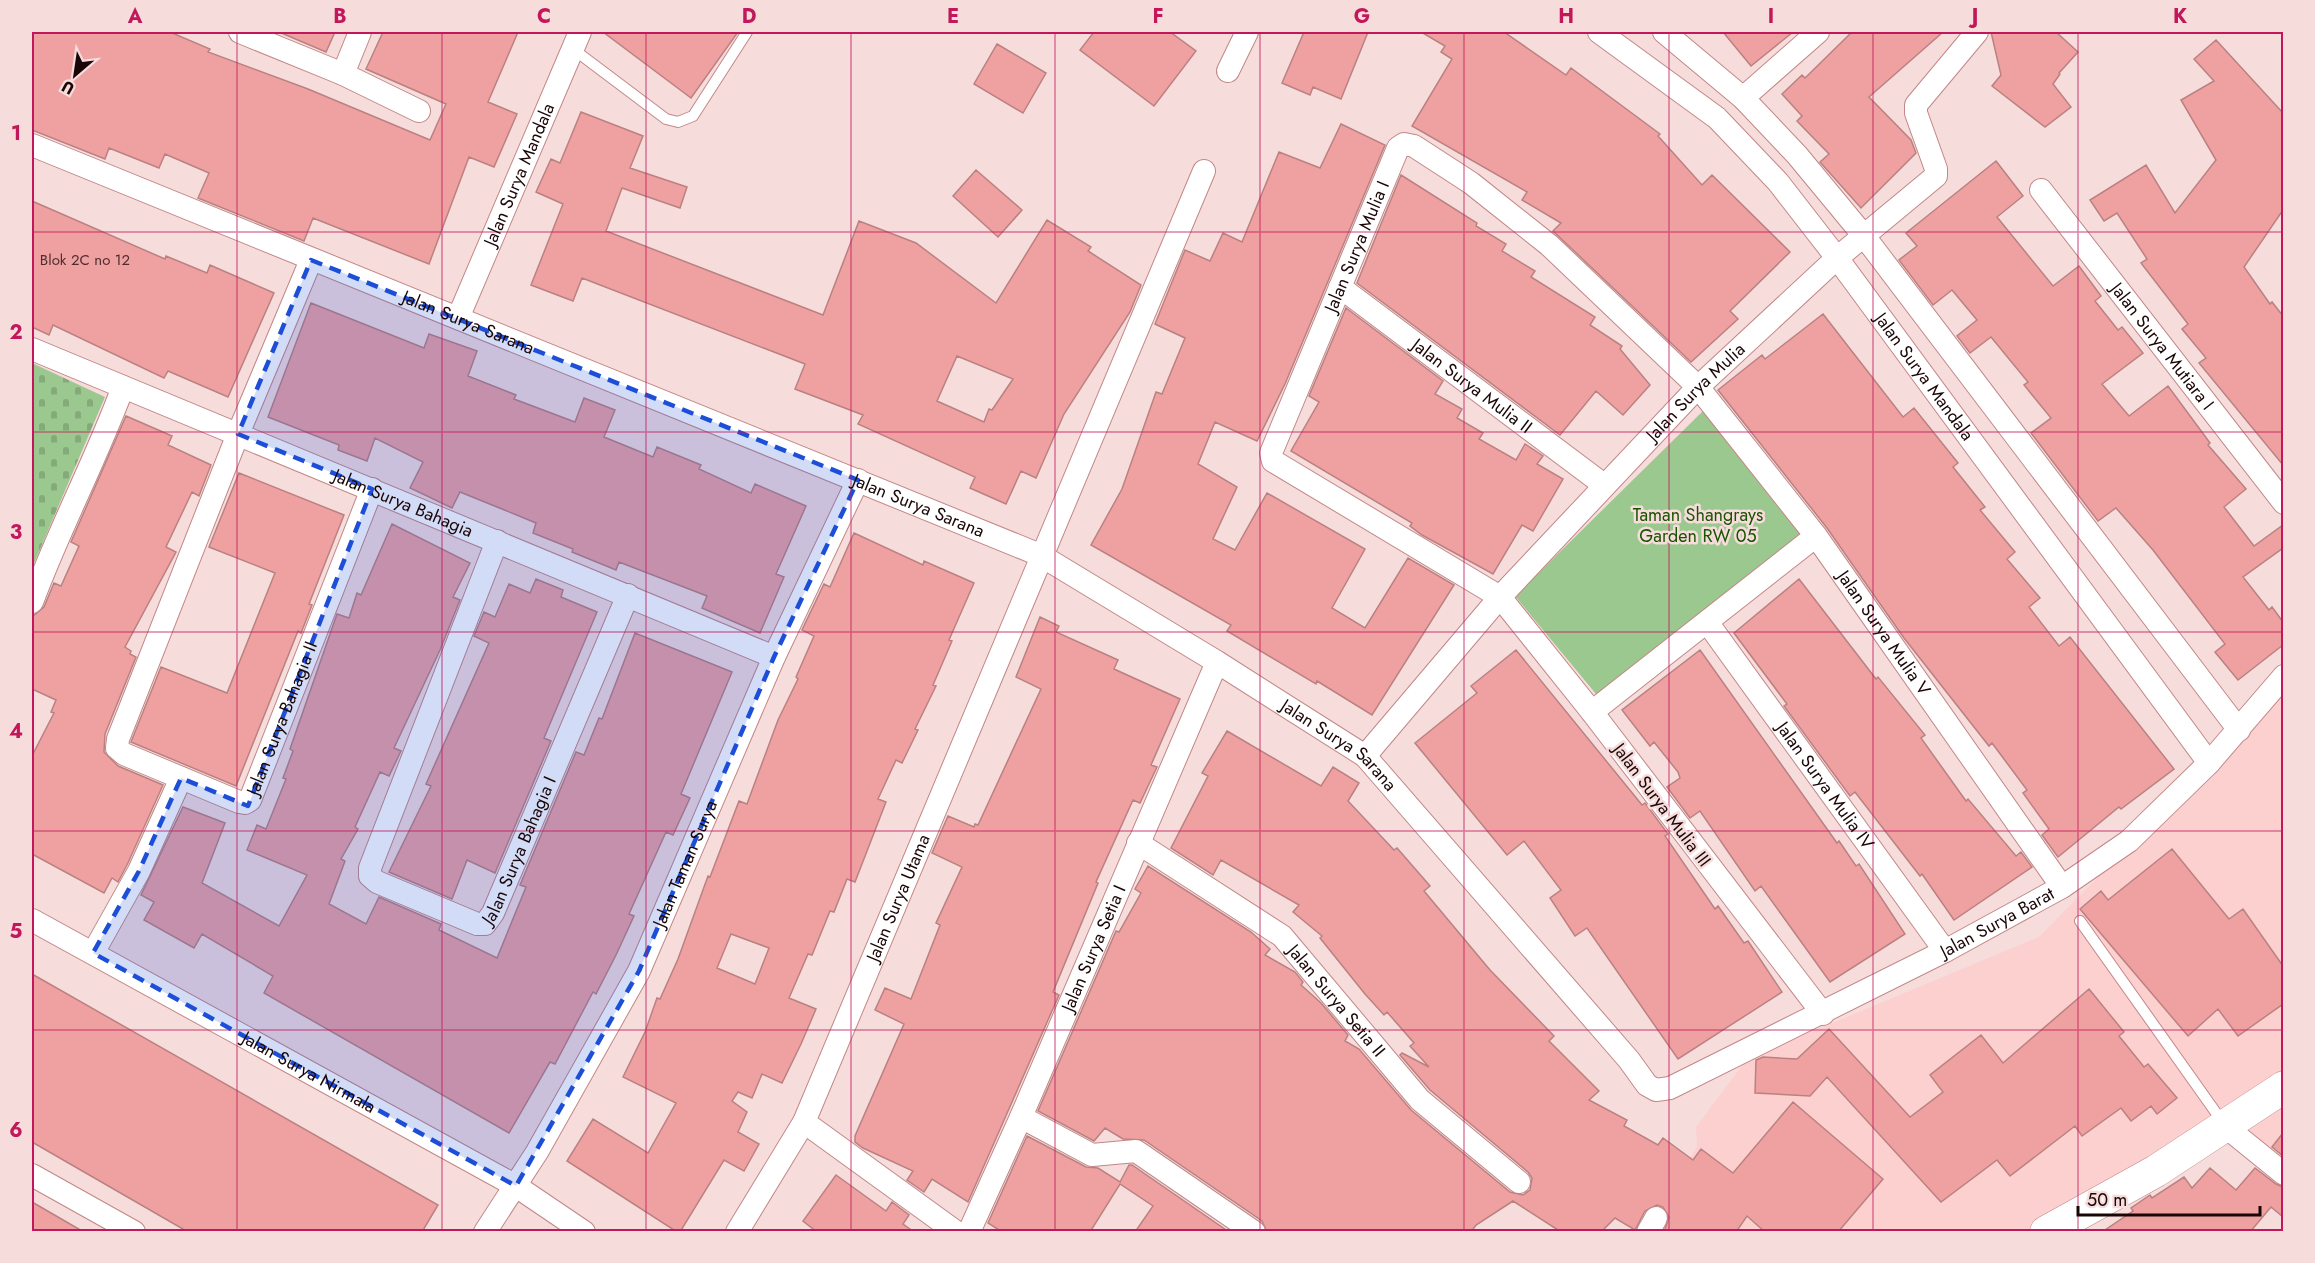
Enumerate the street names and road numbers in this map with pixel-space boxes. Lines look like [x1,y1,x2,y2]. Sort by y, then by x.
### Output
street label: Jalan Surya Mandala [476,99,561,252]
street label: Jalan Surya Mulia I [1317,177,1396,318]
street label: Jalan Surya Mutiara I [2103,276,2220,416]
street label: Jalan Surya Sarana [397,283,538,361]
street label: Jalan Surya Mandala [1867,306,1980,446]
street label: Jalan Surya Mulia II [1405,331,1538,440]
street label: Jalan Surya Mulia [1639,337,1751,449]
street label: Jalan Surya Bahagia [328,462,477,544]
street label: Jalan Surya Sarana [847,466,988,544]
street label: Jalan Surya Mulia V [1830,563,1937,701]
street label: Jalan Surya Bahagia II [239,637,324,801]
street label: Jalan Surya Sarana [1274,692,1403,797]
street label: Jalan Surya Mulia IV [1769,715,1881,855]
street label: Jalan Surya Mulia III [1606,736,1717,872]
street label: Jalan Surya Bahagia I [474,772,563,932]
street label: Jalan Taman Surya [646,796,724,933]
street label: Jalan Surya Utama [859,830,937,967]
street label: Jalan Surya Barat [1934,880,2060,965]
street label: Jalan Surya Setia I [1054,881,1132,1017]
street label: Jalan Surya Setia II [1280,937,1391,1063]
street label: Jalan Surya Nirmala [236,1024,381,1119]

